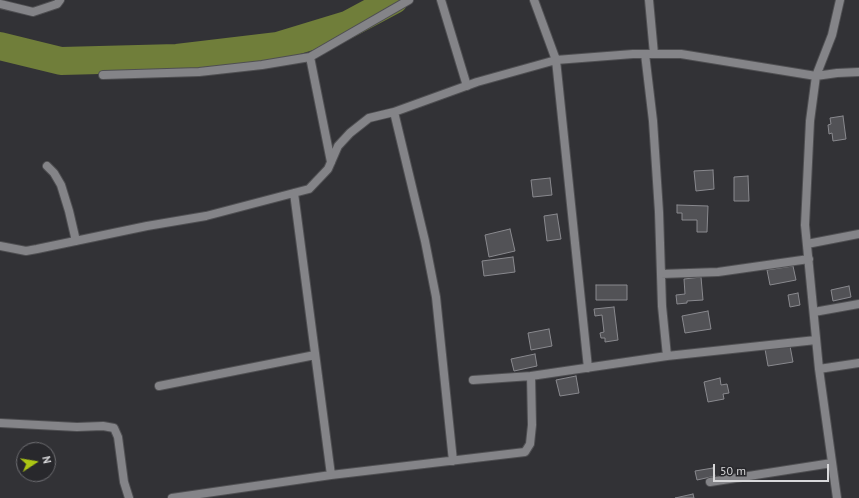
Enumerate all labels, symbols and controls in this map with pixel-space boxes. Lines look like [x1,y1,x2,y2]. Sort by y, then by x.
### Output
north arrow [16,442,56,482]
text: N [39,455,54,465]
scale bar [715,456,831,482]
text: 50 m [720,463,746,478]

